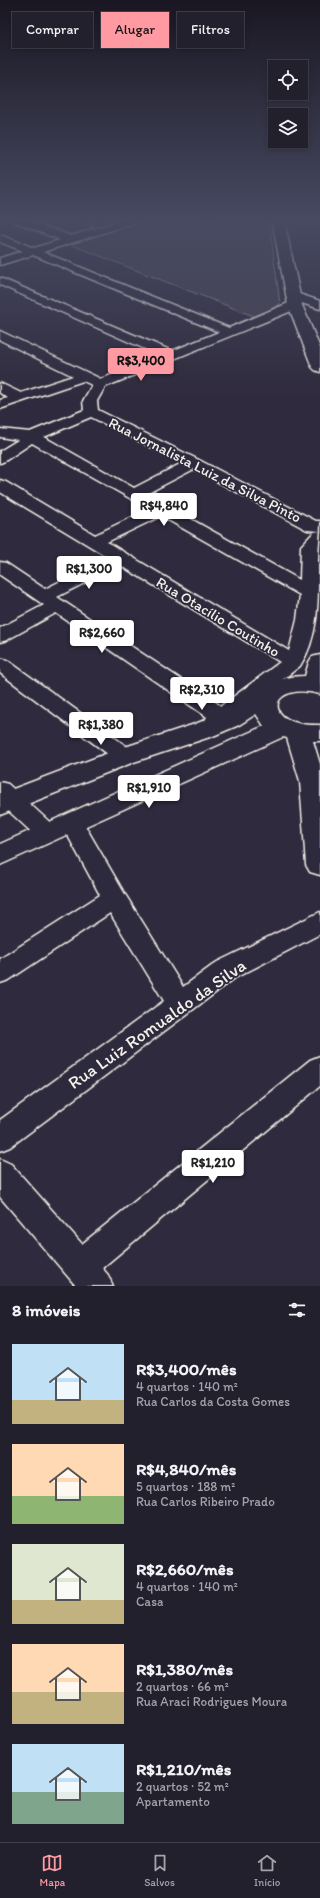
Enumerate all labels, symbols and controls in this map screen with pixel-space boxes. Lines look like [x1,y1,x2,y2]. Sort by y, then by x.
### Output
chip: Comprar [12,12,93,48]
chip: Alugar [101,12,169,48]
chip: Filtros [177,12,244,48]
map controls [268,60,308,148]
button: locate [268,60,308,100]
button: layers [268,108,308,148]
pin: R$3,400 [104,348,178,382]
text: R$3,400 [117,353,165,368]
street label: Rua Jornalista Luiz da Silva Pinto [106,413,304,527]
pin: R$4,840 [127,493,201,527]
text: R$4,840 [140,498,188,513]
pin: R$1,300 [52,556,126,590]
text: R$1,300 [66,561,112,576]
street label: Rua Otacílio Coutinho [153,573,283,661]
pin: R$2,660 [65,620,139,654]
text: R$2,660 [79,625,125,640]
pin: R$2,310 [165,677,239,711]
text: R$2,310 [179,682,225,697]
pin: R$1,380 [64,712,138,746]
text: R$1,380 [78,717,124,732]
pin: R$1,910 [112,775,186,809]
text: R$1,910 [127,780,171,795]
street label: Rua Luiz Romualdo da Silva [64,954,250,1094]
pin: R$1,210 [176,1150,250,1184]
text: R$1,210 [191,1155,235,1170]
icon: filters [286,1299,308,1321]
text: 8 imóveis [12,1300,80,1320]
text: R$3,400/mês [136,1359,236,1379]
icon: home [44,1360,92,1408]
text: 4 quartos · 140 m² [136,1379,238,1394]
text: Rua Carlos da Costa Gomes [136,1394,290,1409]
text: R$4,840/mês [136,1459,236,1479]
icon: home [44,1460,92,1508]
text: 5 quartos · 188 m² [136,1479,235,1494]
text: Rua Carlos Ribeiro Prado [136,1494,275,1509]
text: R$2,660/mês [136,1559,233,1579]
icon: home [44,1560,92,1608]
text: 4 quartos · 140 m² [136,1579,238,1594]
text: Casa [136,1594,163,1609]
text: R$1,380/mês [136,1659,233,1679]
icon: home [44,1660,92,1708]
text: 2 quartos · 66 m² [136,1679,229,1694]
text: Rua Araci Rodrigues Moura [136,1694,287,1709]
text: R$1,210/mês [136,1759,231,1779]
icon: home [44,1760,92,1808]
text: 2 quartos · 52 m² [136,1779,229,1794]
text: Apartamento [136,1794,210,1809]
tab: Mapa [40,1852,65,1889]
tab: Salvos [144,1852,175,1889]
tab: Início [254,1852,280,1889]

